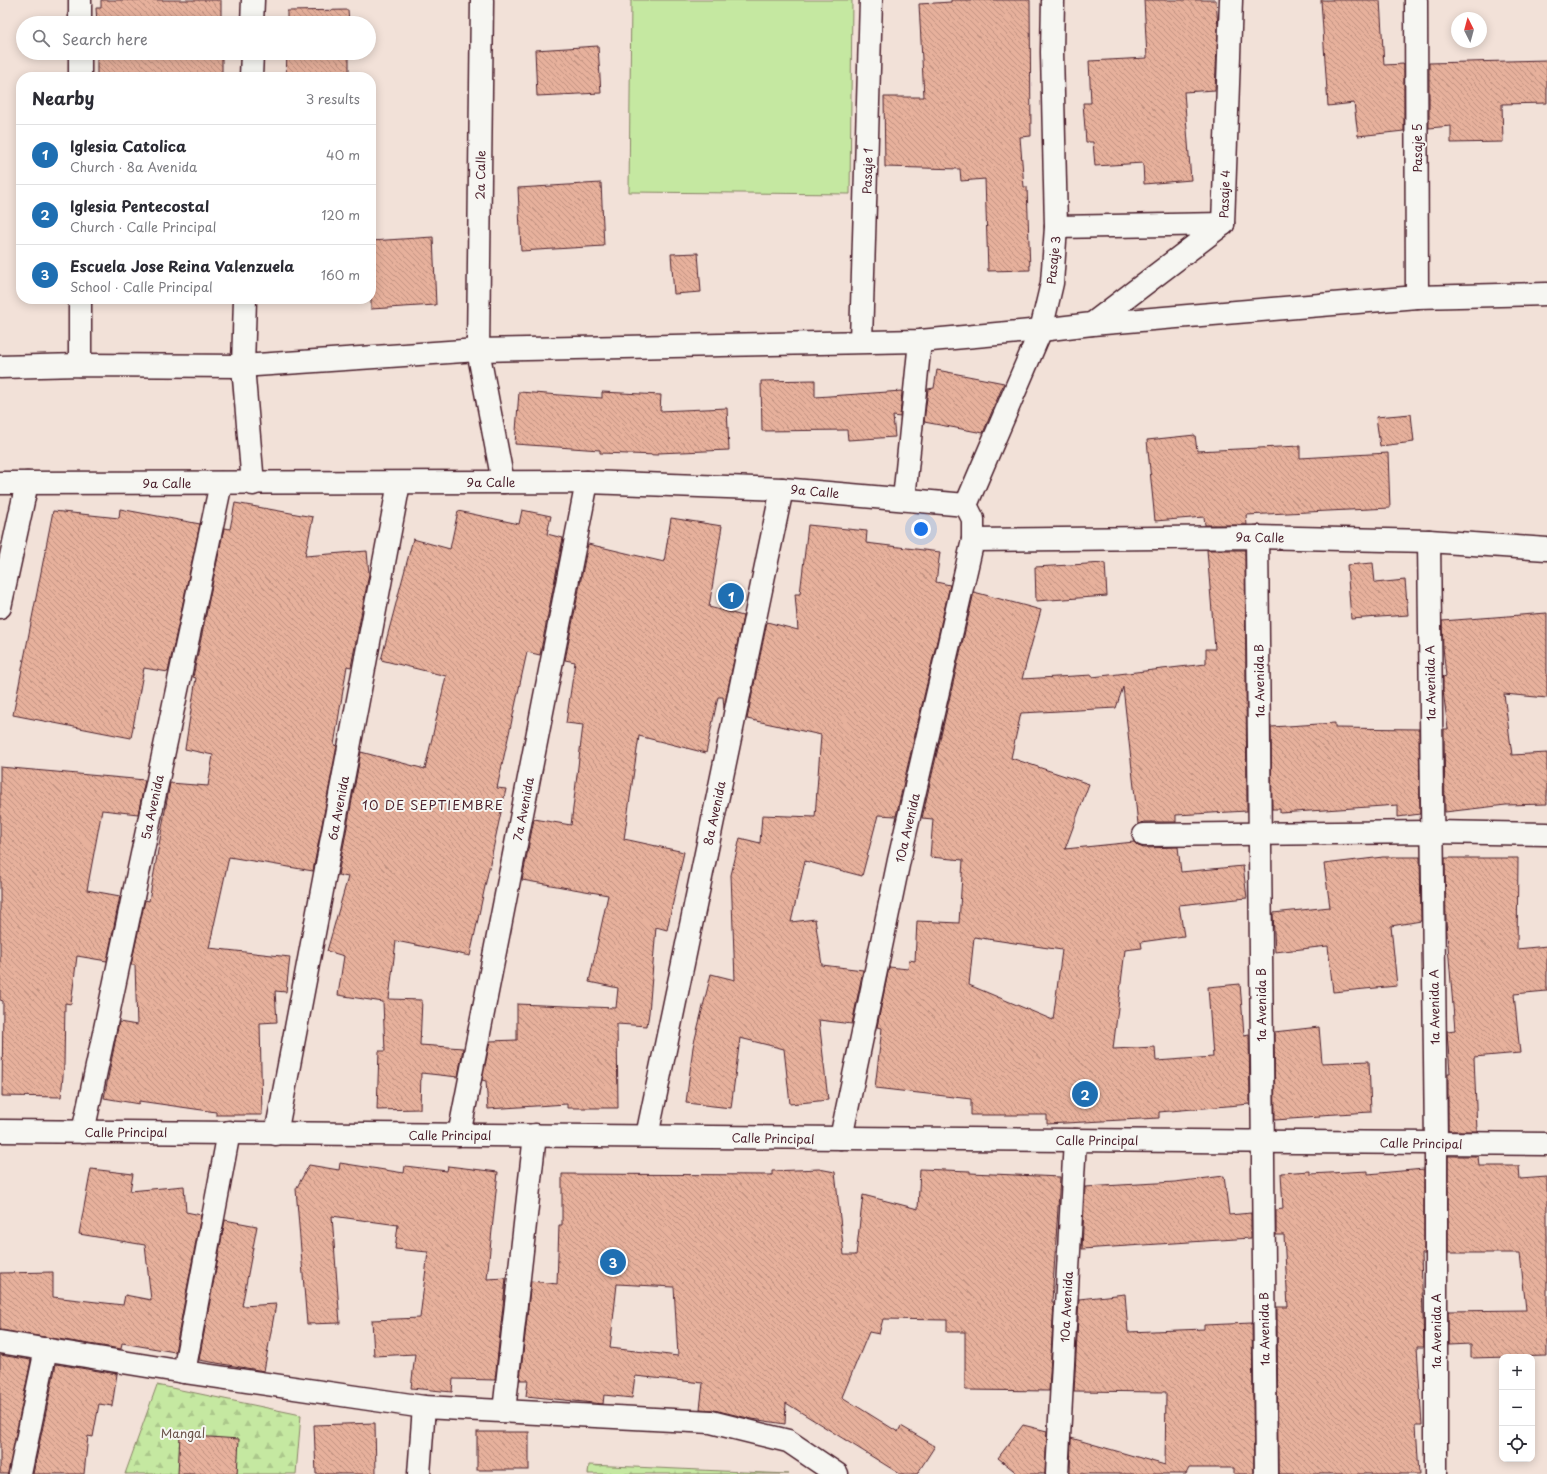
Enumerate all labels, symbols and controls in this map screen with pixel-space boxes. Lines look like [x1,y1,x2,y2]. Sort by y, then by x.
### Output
north arrow [1451,12,1487,48]
search box [16,16,376,60]
icon: search [30,27,52,49]
text: Search here [62,27,148,50]
text: Nearby [32,85,94,111]
text: 3 results [306,89,360,108]
street label: Pasaje 5 [1408,124,1426,172]
text: Iglesia Catolica [70,134,187,157]
text: 1 [42,145,48,164]
text: 40 m [326,145,360,164]
street label: Pasaje 1 [857,148,877,194]
street label: 2a Calle [471,150,489,200]
text: Church · 8a Avenida [70,157,197,176]
street label: Pasaje 4 [1214,169,1234,219]
text: Iglesia Pentecostal [70,194,209,217]
text: 2 [40,205,50,224]
text: 120 m [321,205,360,224]
text: Church · Calle Principal [70,217,217,236]
street label: Pasaje 3 [1042,235,1065,285]
text: Escuela Jose Reina Valenzuela [70,254,294,277]
text: 3 [41,265,49,284]
text: 160 m [321,265,360,284]
text: School · Calle Principal [70,277,213,296]
street label: 9a Calle [467,473,516,491]
street label: 9a Calle [143,474,192,492]
street label: 9a Calle [790,480,841,502]
your location [911,519,931,539]
street label: 9a Calle [1235,528,1285,546]
pin: 1 [718,581,744,611]
street label: 1a Avenida B [1249,644,1269,718]
street label: 1a Avenida A [1420,645,1440,721]
street label: 5a Avenida [136,772,168,841]
street label: 6a Avenida [323,774,353,842]
street label: 7a Avenida [508,775,538,842]
street label: 8a Avenida [698,779,730,847]
street label: 10a Avenida [890,791,924,865]
district label: 10 DE SEPTIEMBRE [362,795,504,814]
street label: 1a Avenida B [1252,968,1270,1042]
street label: 1a Avenida A [1424,969,1444,1045]
pin: 2 [1072,1079,1098,1109]
street label: Calle Principal [85,1123,167,1141]
street label: Calle Principal [409,1126,491,1144]
street label: Calle Principal [731,1128,815,1148]
street label: Calle Principal [1056,1131,1138,1149]
street label: Calle Principal [1379,1133,1463,1153]
pin: 3 [600,1247,626,1277]
street label: 10a Avenida [1055,1271,1077,1343]
street label: 1a Avenida B [1254,1292,1274,1366]
street label: 1a Avenida A [1427,1293,1445,1369]
map controls [1499,1354,1535,1462]
button: + [1499,1354,1535,1390]
button: − [1499,1390,1535,1426]
park label: Mangal [161,1424,205,1442]
button: locate [1499,1426,1535,1462]

